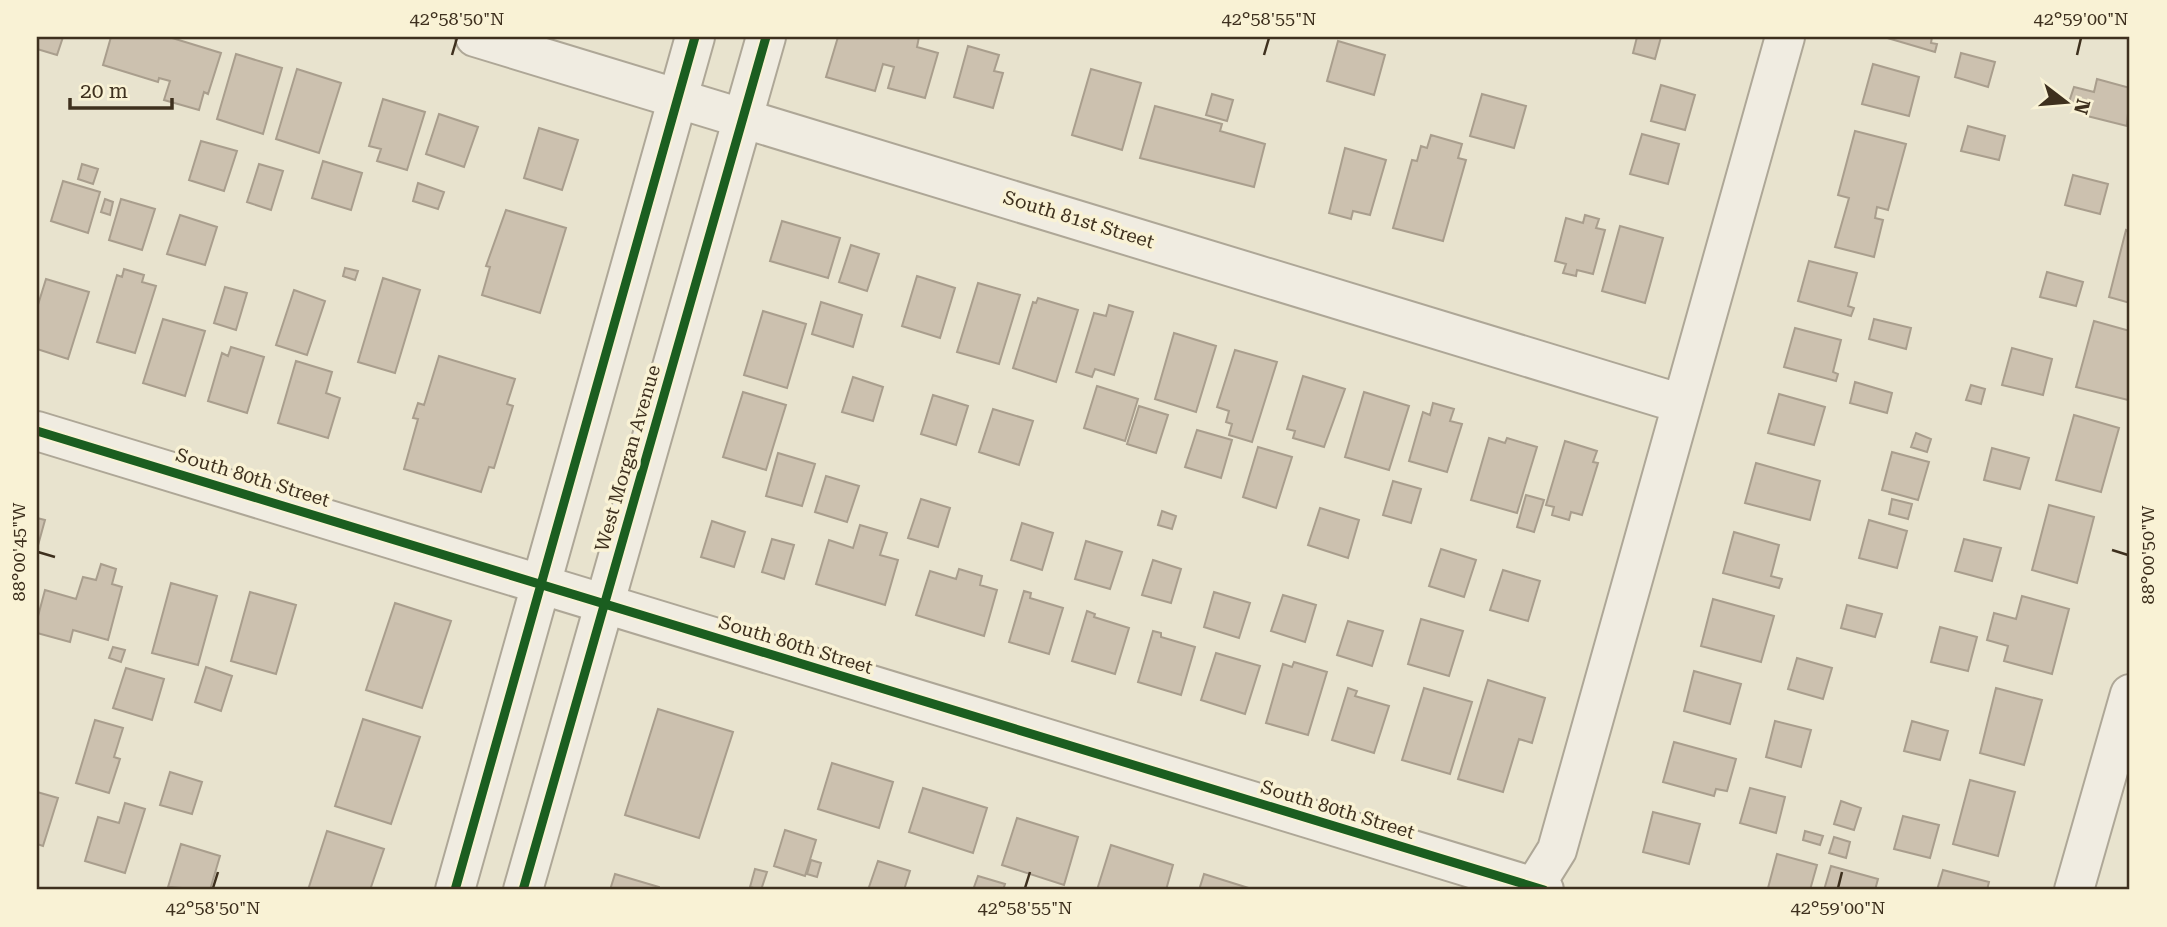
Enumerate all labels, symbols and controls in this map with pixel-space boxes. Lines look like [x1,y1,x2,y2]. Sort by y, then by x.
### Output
text: 42°58'50"N [410,8,504,29]
text: 42°58'55"N [1222,8,1316,29]
text: 42°59'00"N [2034,8,2128,29]
scale bar [70,66,172,110]
north arrow [2030,66,2100,136]
text: 20 m [80,79,128,103]
text: N [2069,96,2095,117]
street label: South 81st Street [1001,186,1157,253]
street label: West Morgan Avenue [590,362,665,554]
street label: South 80th Street [173,443,333,512]
text: 88°00'45"W [8,502,29,601]
text: 88°00'50"W [2137,505,2158,604]
street label: South 80th Street [716,610,876,679]
street label: South 80th Street [1258,775,1418,844]
text: 42°58'50"N [166,897,260,918]
text: 42°58'55"N [978,897,1072,918]
text: 42°59'00"N [1791,897,1885,918]

